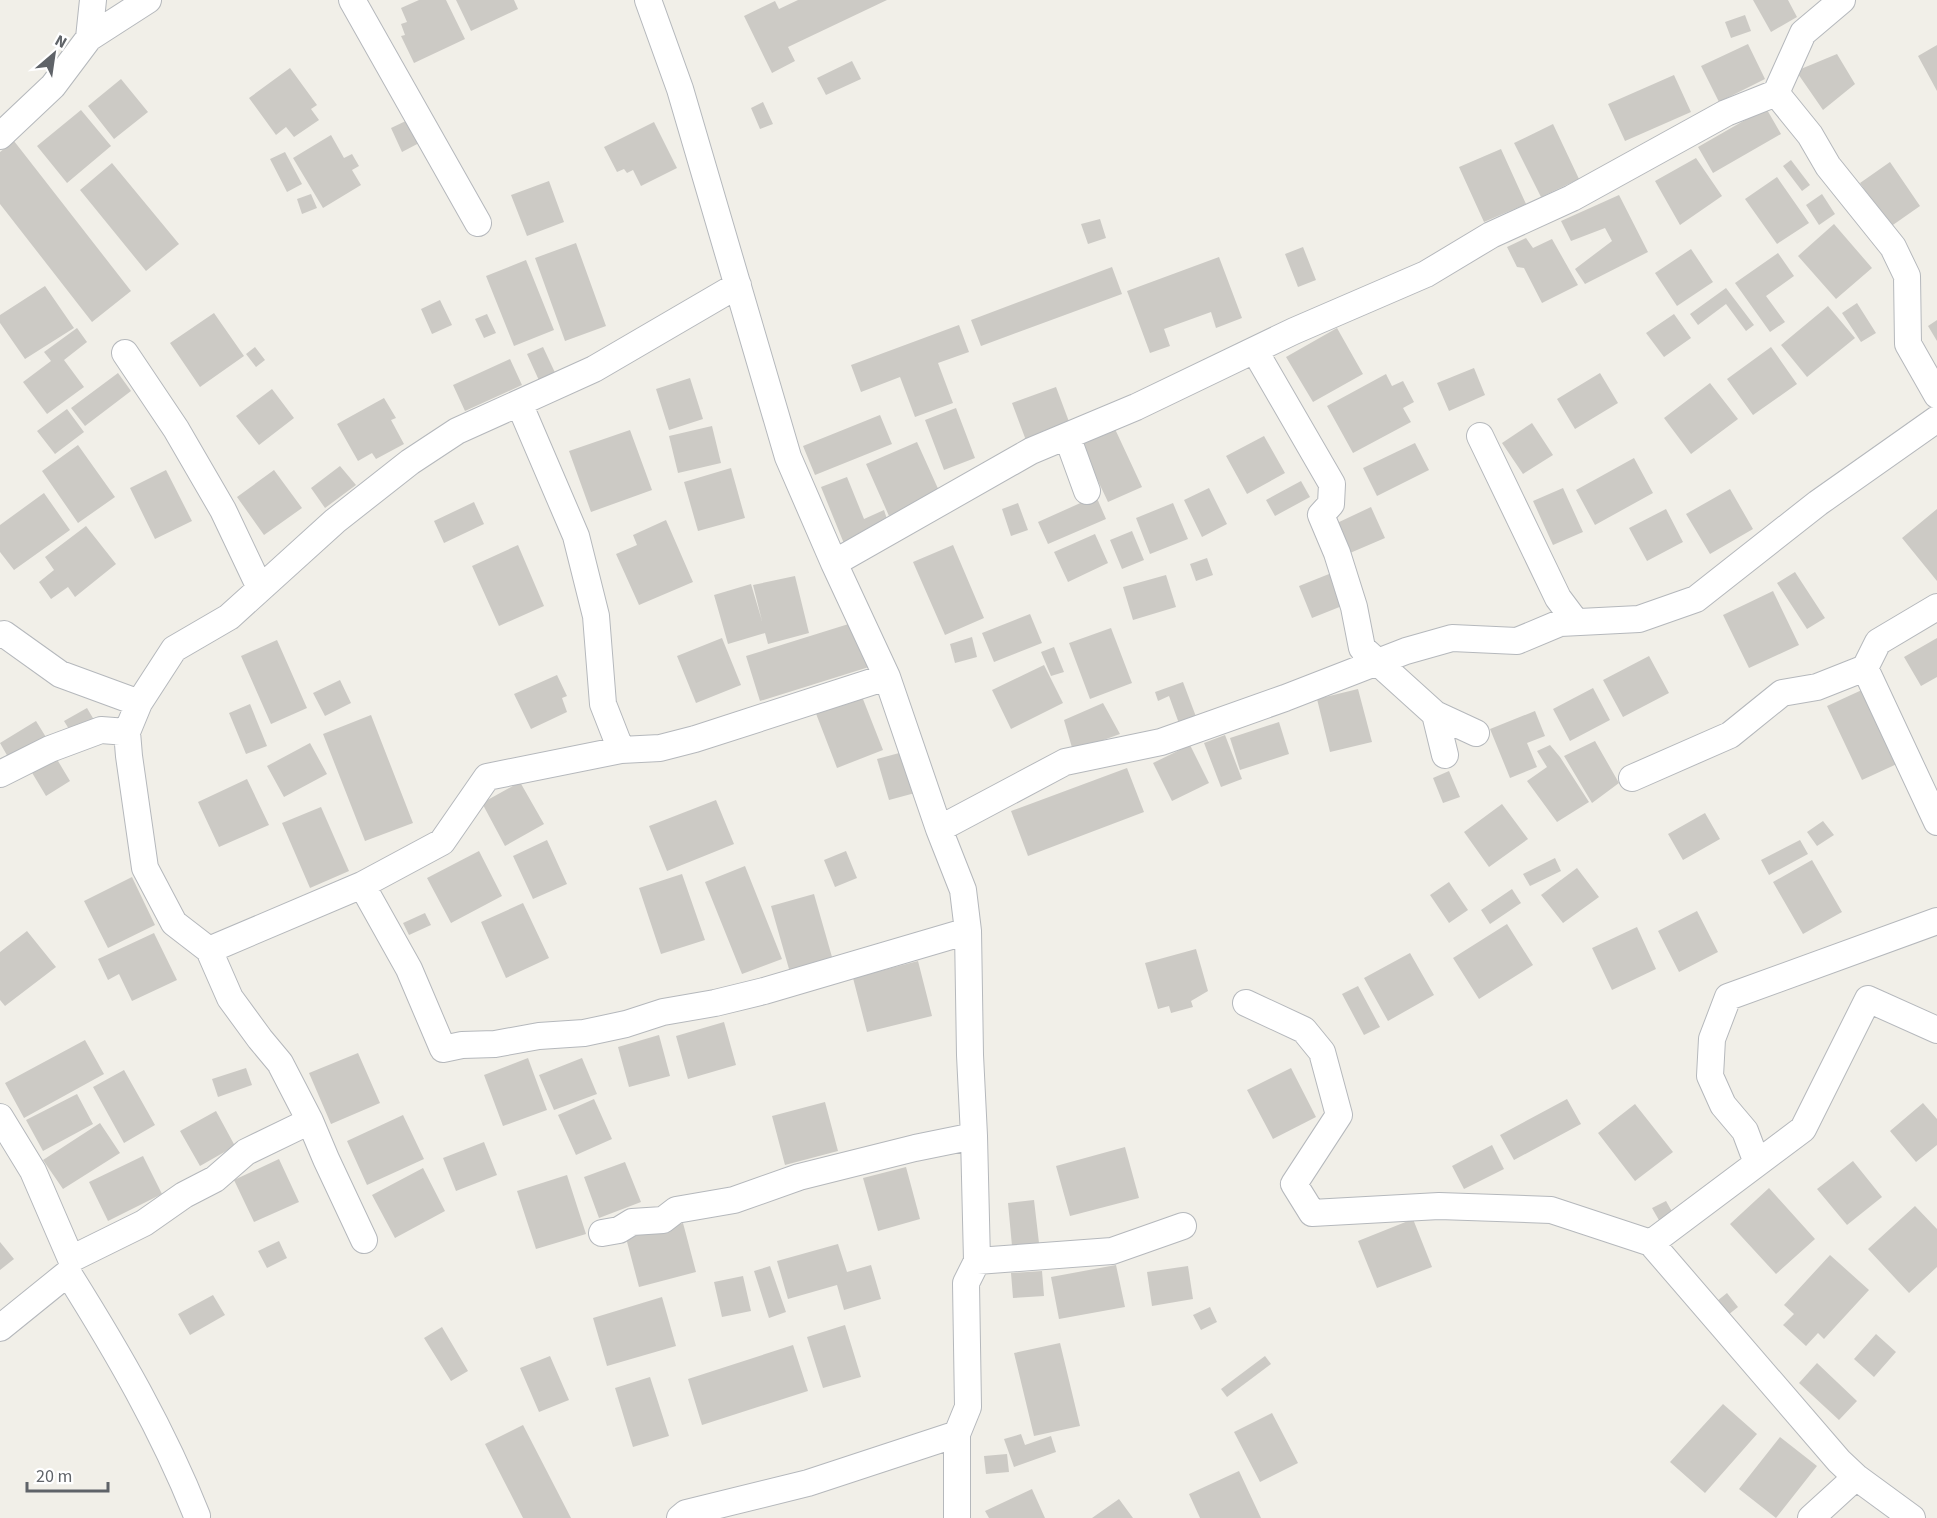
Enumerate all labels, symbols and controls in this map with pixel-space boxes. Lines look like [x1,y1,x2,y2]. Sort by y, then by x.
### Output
north arrow [24,24,84,84]
text: N [51,30,71,54]
scale bar [27,1455,108,1493]
text: 20 m [36,1464,72,1489]

